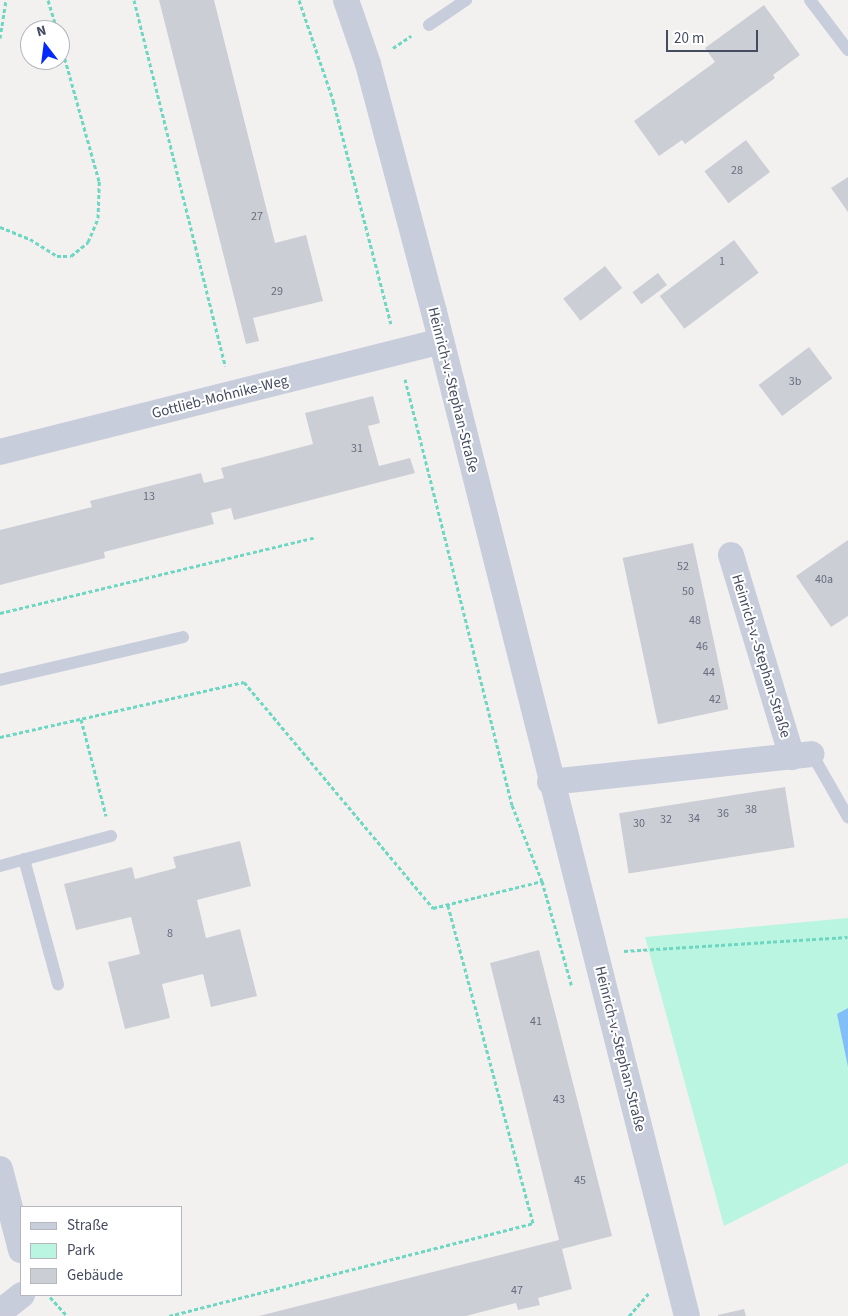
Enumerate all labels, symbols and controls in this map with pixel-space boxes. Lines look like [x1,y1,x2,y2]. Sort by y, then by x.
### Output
north arrow [20,20,70,70]
scale bar [668,20,760,52]
text: N [34,21,48,42]
text: 20 m [674,28,704,49]
house number: 28 [731,164,743,178]
house number: 27 [251,210,263,224]
house number: 1 [719,255,725,269]
house number: 29 [271,285,283,299]
street label: Heinrich-v.-Stephan-Straße [424,305,482,475]
street label: Gottlieb-Mohnike-Weg [150,371,290,423]
house number: 3b [789,375,801,389]
house number: 31 [351,442,363,456]
house number: 13 [143,490,155,504]
house number: 52 [677,560,689,574]
street label: Heinrich-v.-Stephan-Straße [728,572,794,740]
house number: 40a [815,573,833,587]
house number: 50 [682,585,694,599]
house number: 48 [689,614,701,628]
house number: 46 [696,640,708,654]
house number: 44 [703,666,715,680]
house number: 42 [709,693,721,707]
house number: 38 [745,803,757,817]
house number: 36 [717,807,729,821]
house number: 34 [688,812,700,826]
house number: 32 [660,813,672,827]
house number: 30 [633,817,645,831]
house number: 8 [167,927,173,941]
street label: Heinrich-v.-Stephan-Straße [591,964,649,1134]
house number: 41 [530,1015,542,1029]
house number: 43 [553,1093,565,1107]
house number: 45 [574,1174,586,1188]
legend [20,1206,182,1296]
text: Straße [67,1215,108,1236]
text: Park [67,1240,95,1261]
text: Gebäude [67,1265,123,1286]
house number: 47 [511,1284,523,1298]

